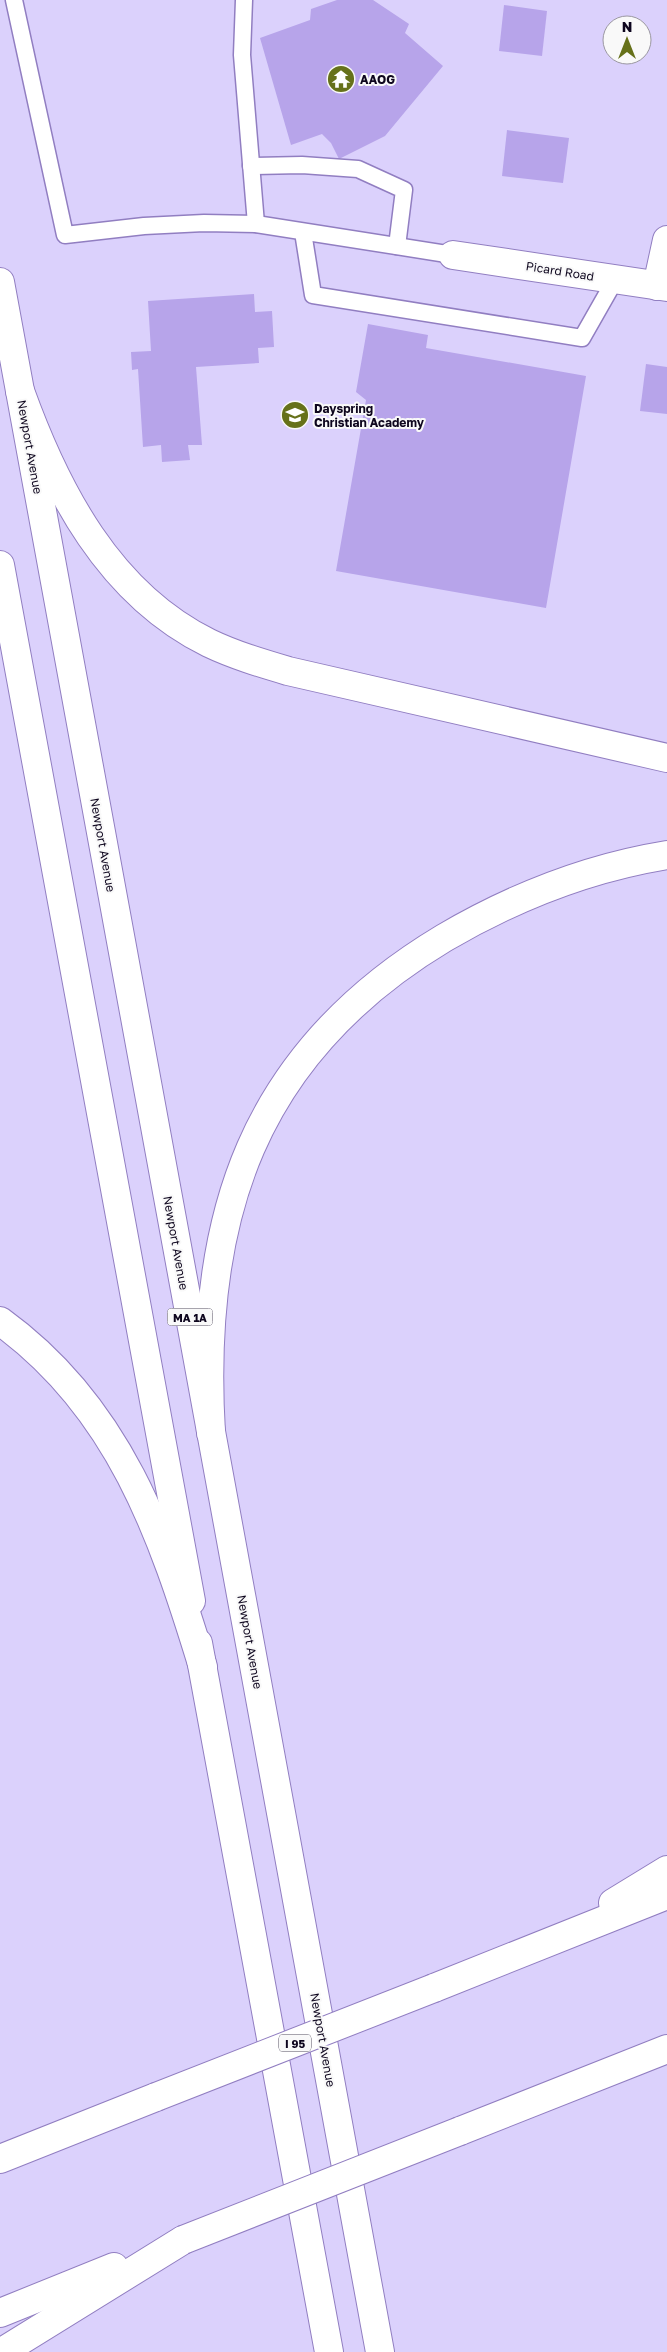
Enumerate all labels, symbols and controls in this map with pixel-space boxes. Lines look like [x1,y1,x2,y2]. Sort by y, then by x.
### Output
north arrow [602,15,652,65]
text: N [622,18,632,35]
temple icon: AAOG [326,64,356,94]
place label: AAOG [360,72,395,87]
street label: Picard Road [525,258,595,284]
street label: Newport Avenue [14,399,46,495]
school or university icon: Dayspring Christian Academy [280,400,310,430]
place label: Dayspring Christian Academy [314,401,425,430]
street label: Newport Avenue [87,797,119,893]
street label: Newport Avenue [160,1195,192,1291]
road number: MA 1A [168,1308,212,1325]
street label: Newport Avenue [234,1594,266,1690]
street label: Newport Avenue [307,1992,339,2088]
road number: I 95 [279,2035,311,2052]

